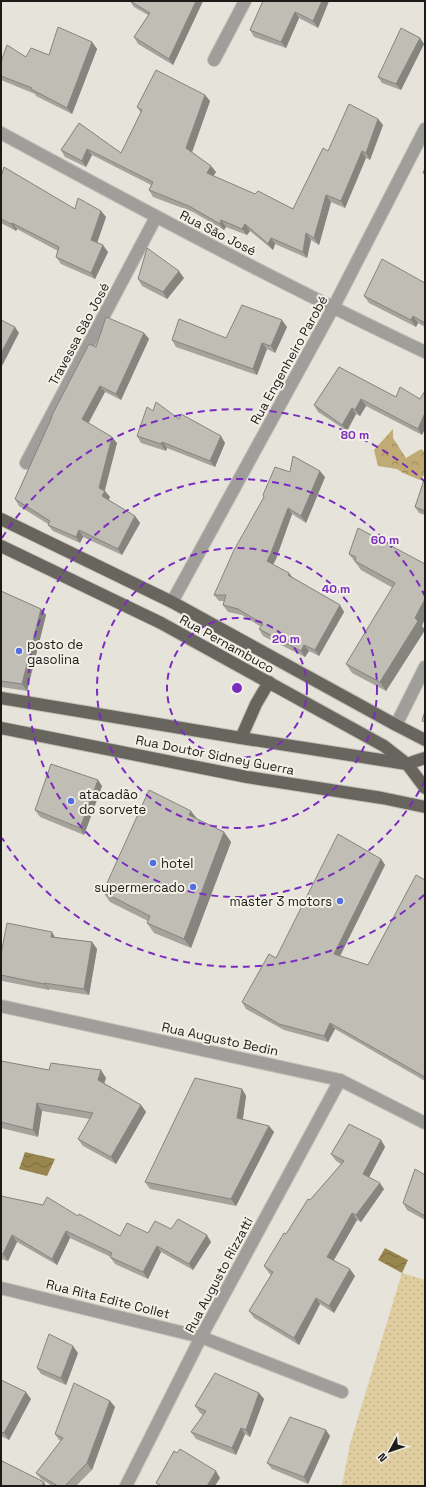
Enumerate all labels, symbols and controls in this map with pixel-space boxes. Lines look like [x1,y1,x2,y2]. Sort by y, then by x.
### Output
street label: Rua São José [177,206,259,260]
street label: Travessa São José [45,280,113,388]
street label: Rua Engenheiro Parobé [246,292,332,428]
text: 80 m [341,427,369,443]
text: 60 m [371,532,399,548]
text: 40 m [322,581,350,597]
street label: Rua Pernambuco [177,611,277,677]
text: 20 m [272,631,300,647]
place label: posto de gasolina [27,636,83,668]
marker: posto de gasolina [14,646,24,656]
centre of rings [230,681,244,695]
street label: Rua Doutor Sidney Guerra [134,731,296,779]
place label: atacadão do sorvete [79,786,146,818]
marker: atacadão do sorvete [66,796,76,806]
place label: hotel [161,855,193,872]
marker: hotel [148,858,158,868]
place label: supermercado [94,879,185,896]
marker: supermercado [188,882,198,892]
place label: master 3 motors [229,893,332,910]
marker: master 3 motors [335,896,345,906]
street label: Rua Augusto Bedin [160,1018,280,1060]
street label: Rua Augusto Rizzatti [181,1214,257,1336]
street label: Rua Rita Edite Collet [44,1275,172,1323]
north arrow [370,1431,410,1471]
text: N [375,1450,390,1465]

